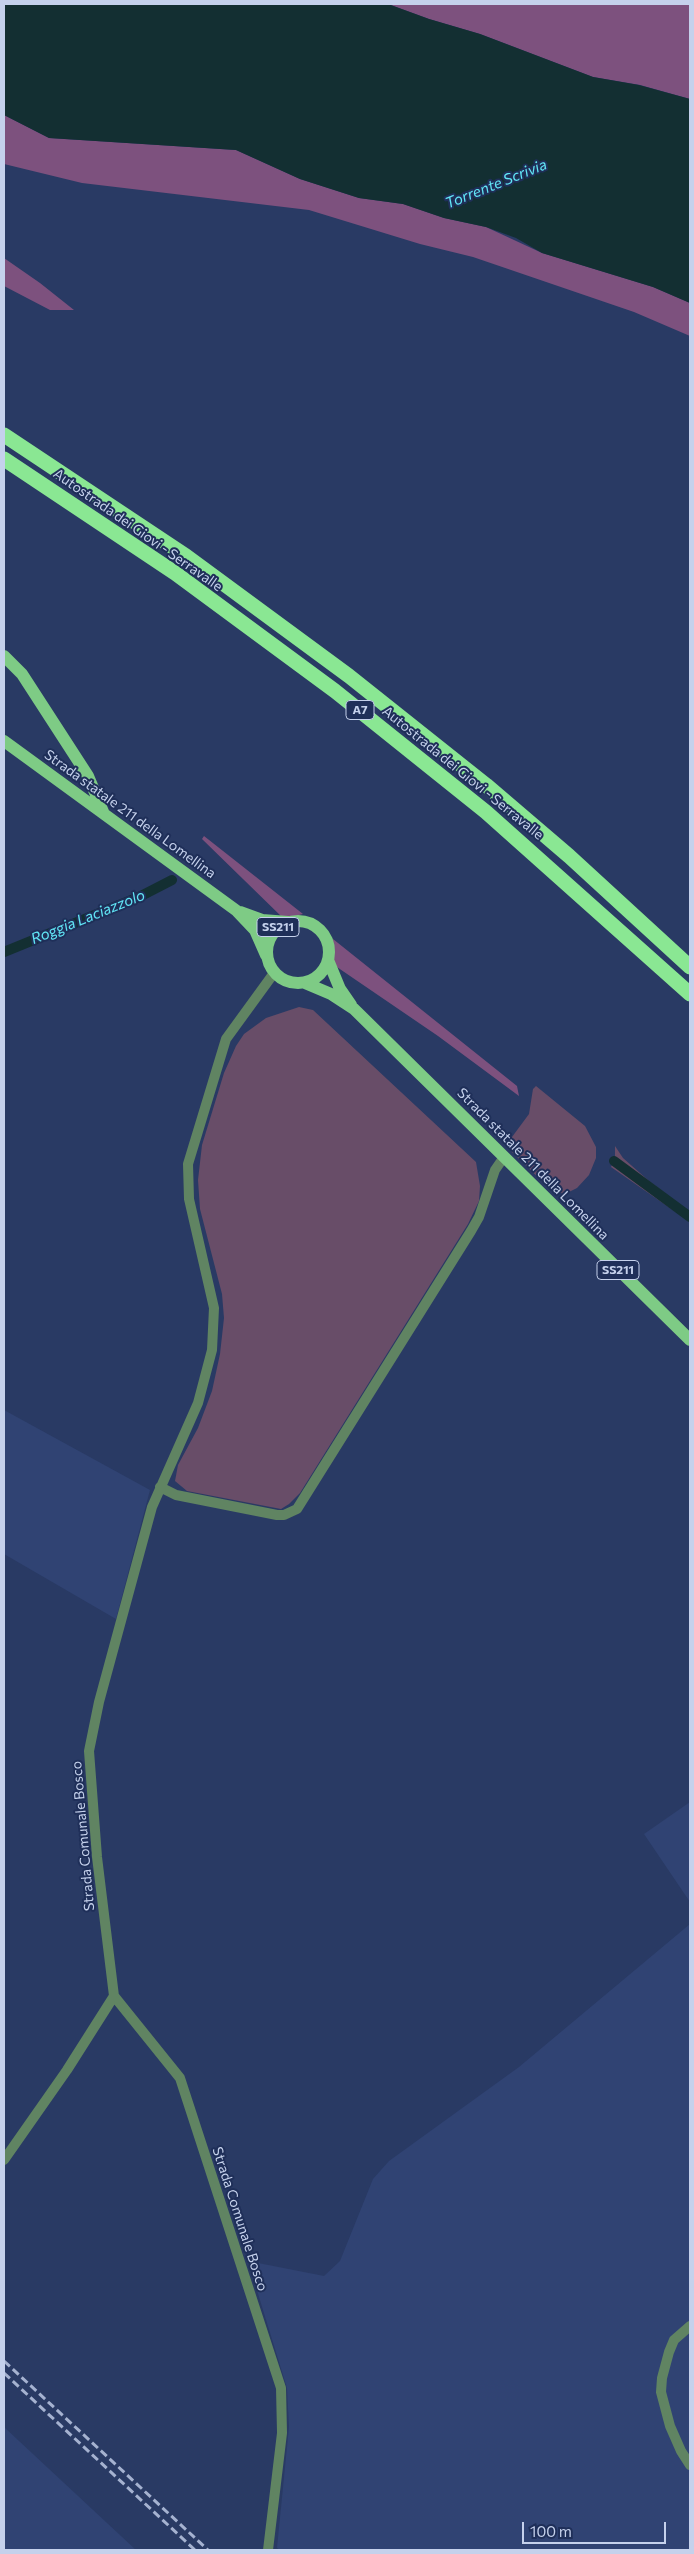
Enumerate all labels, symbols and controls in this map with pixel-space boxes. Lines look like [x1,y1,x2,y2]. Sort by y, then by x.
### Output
water label: Torrente Scrivia [443,155,549,213]
street label: Autostrada dei Giovi - Serravalle [50,465,226,595]
road number: A7 [346,700,374,720]
street label: Autostrada dei Giovi - Serravalle [379,703,547,843]
street label: Strada statale 211 della Lomellina [41,746,219,882]
water label: Roggia Laciazzolo [28,886,148,948]
road number: SS211 [257,918,299,936]
street label: Strada statale 211 della Lomellina [454,1085,612,1243]
road number: SS211 [597,1260,639,1280]
street label: Strada Comunale Bosco [68,1760,98,1912]
street label: Strada Comunale Bosco [209,2145,271,2293]
scale bar [524,2512,668,2544]
text: 100 m [530,2522,572,2540]

